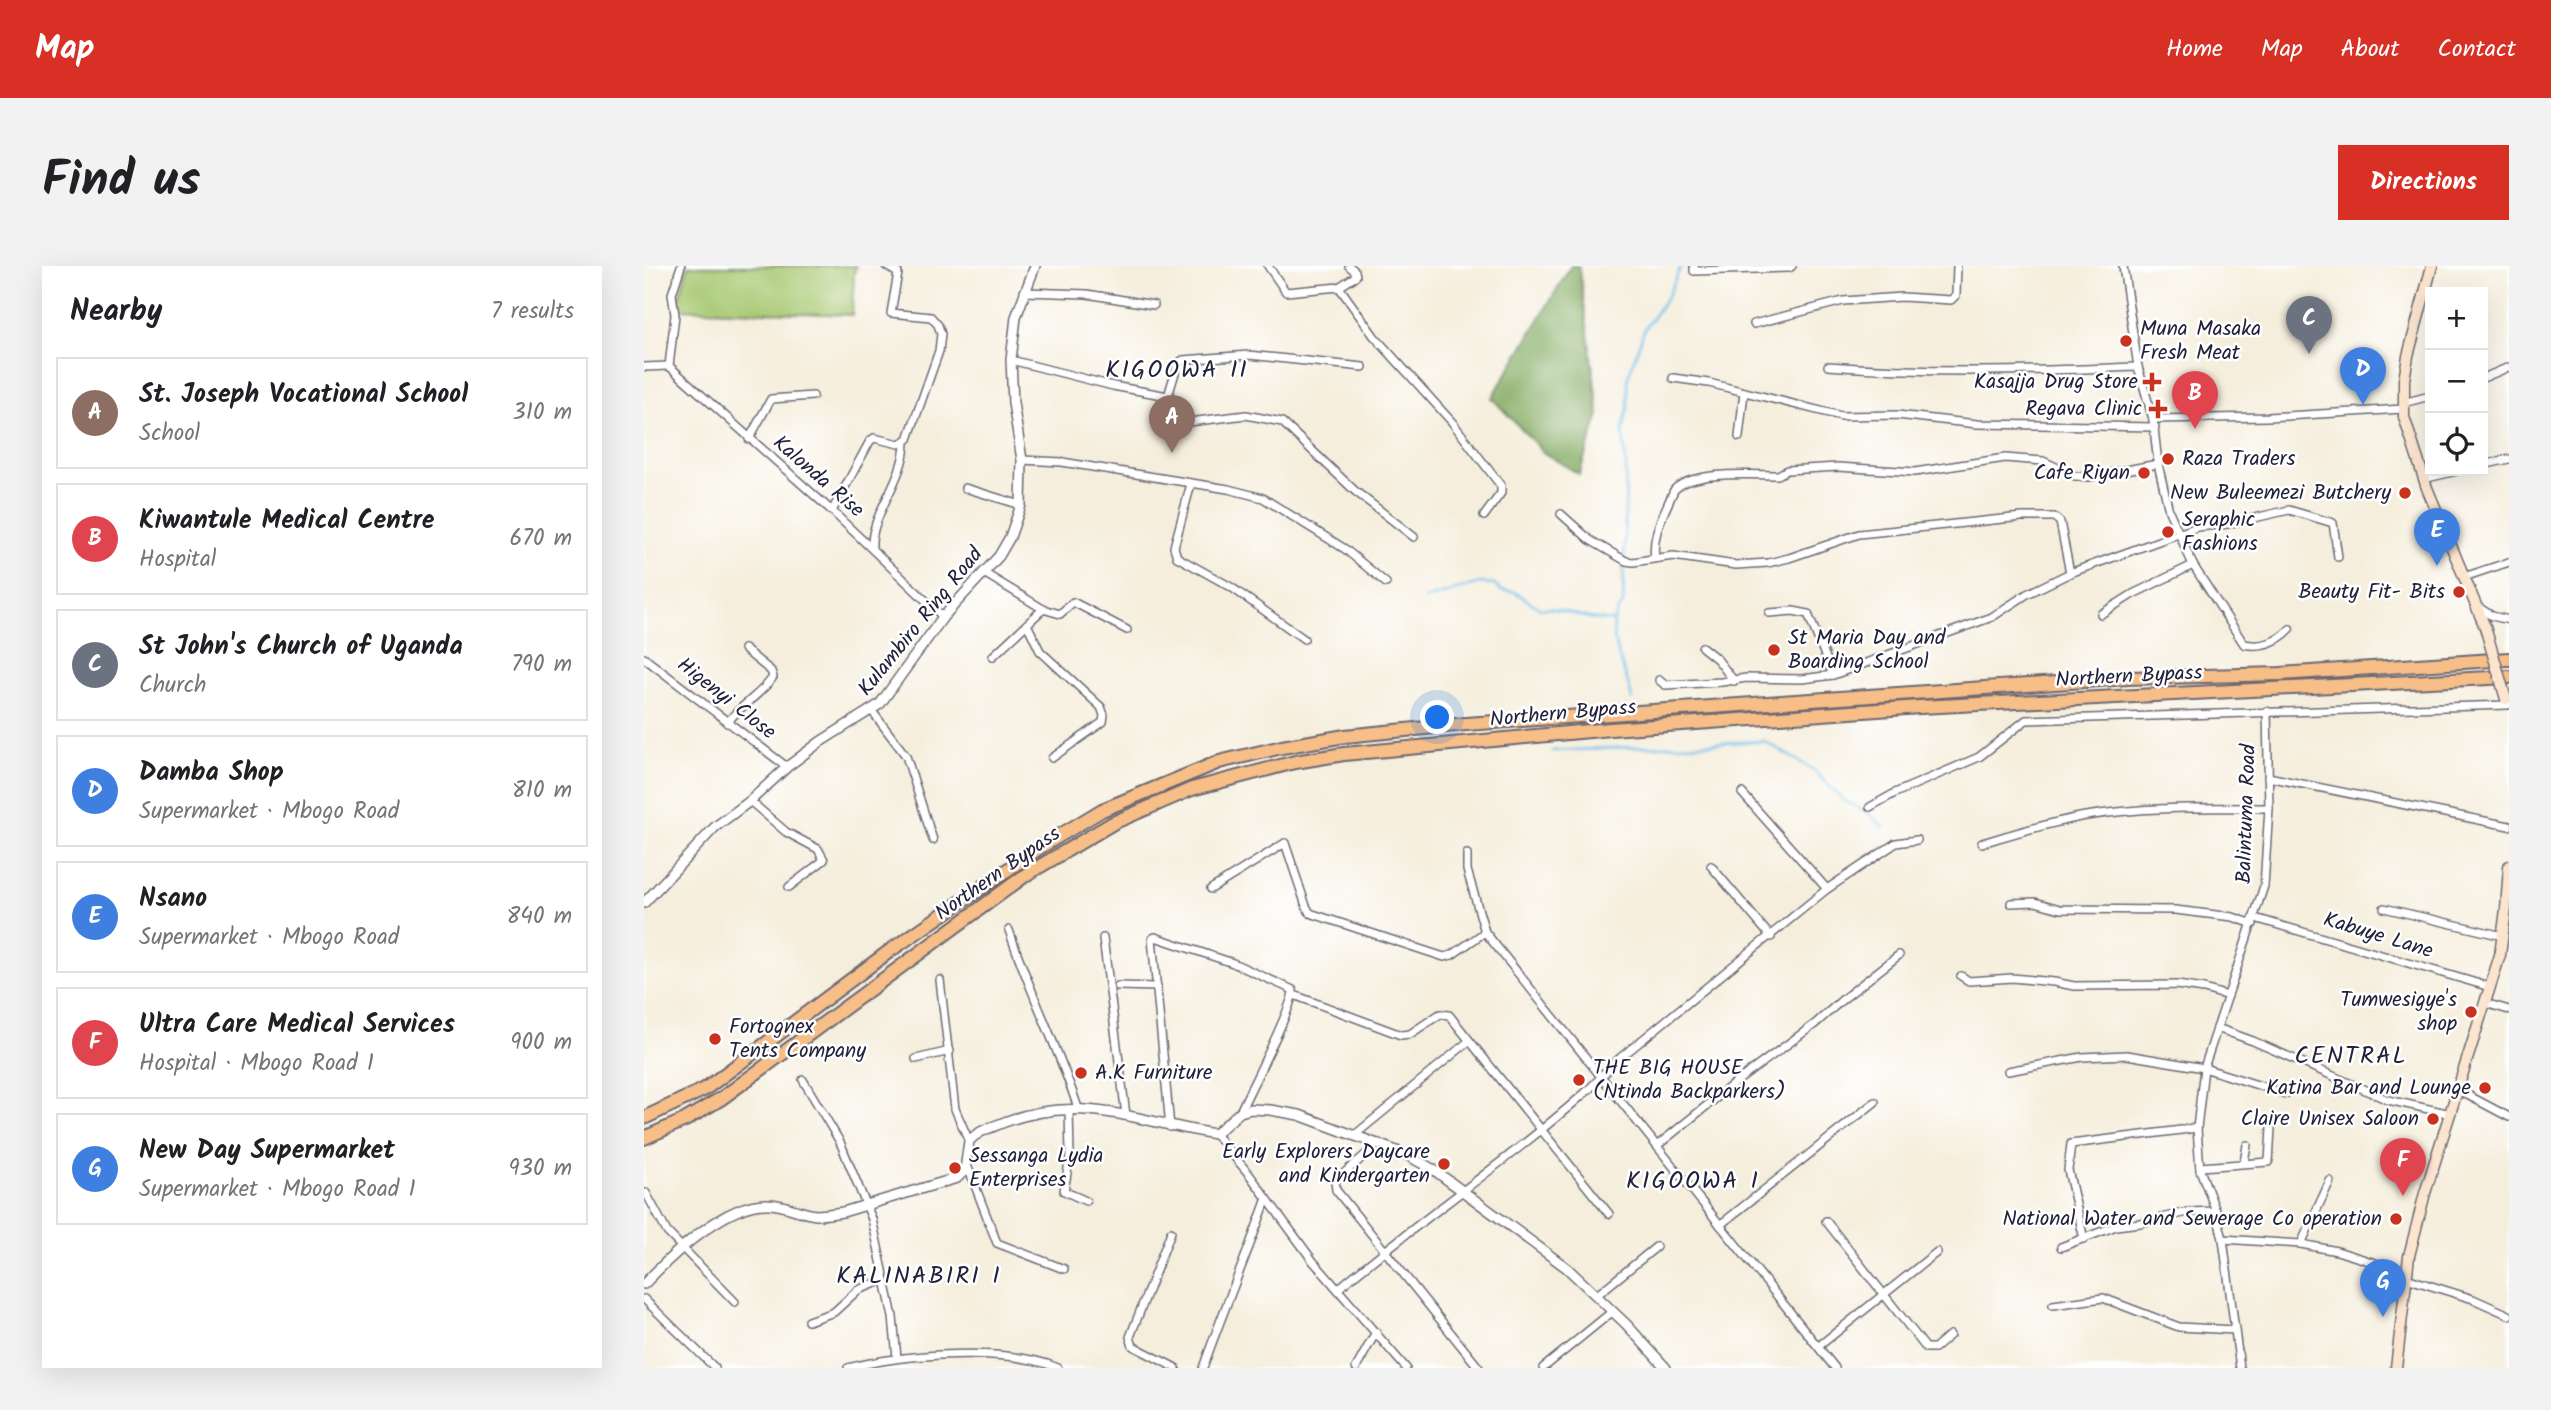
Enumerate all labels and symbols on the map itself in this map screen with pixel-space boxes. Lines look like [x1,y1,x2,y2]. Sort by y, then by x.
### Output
pin: C [2286,296,2332,354]
place label: Muna Masaka Fresh Meat [2140,313,2261,370]
marker: Muna Masaka Fresh Meat [2118,333,2134,349]
pin: D [2340,347,2386,405]
district label: KIGOOWA II [1105,351,1249,390]
place label: Kasajja Drug Store [1974,366,2139,399]
pin: B [2172,371,2218,429]
marker: Kasajja Drug Store [2144,374,2160,390]
place label: Regava Clinic [2025,393,2142,426]
pin: A [1149,395,1195,453]
marker: Regava Clinic [2148,399,2168,419]
street label: Kalonda Rise [765,428,872,527]
place label: Raza Traders [2182,443,2296,476]
marker: Raza Traders [2160,451,2176,467]
place label: Cafe Riyan [2034,457,2130,490]
marker: Cafe Riyan [2136,465,2152,481]
place label: New Buleemezi Butchery [2170,477,2391,510]
marker: New Buleemezi Butchery [2397,485,2413,501]
place label: Seraphic Fashions [2182,504,2258,561]
pin: E [2414,508,2460,566]
marker: Seraphic Fashions [2160,524,2176,540]
street label: Kulambiro Ring Road [850,540,992,704]
place label: Beauty Fit- Bits [2298,576,2445,609]
marker: Beauty Fit- Bits [2451,584,2467,600]
place label: St Maria Day and Boarding School [1788,622,1946,679]
marker: St Maria Day and Boarding School [1766,642,1782,658]
street label: Higenyi Close [669,649,783,749]
street label: Northern Bypass [2055,657,2203,697]
street label: Northern Bypass [1488,691,1638,737]
your location [1420,700,1454,734]
street label: Balintuma Road [2228,743,2266,884]
street label: Northern Bypass [928,818,1068,930]
street label: Kabuye Lane [2319,904,2437,968]
place label: Tumwesigye's shop [2340,984,2457,1041]
marker: Tumwesigye's shop [2463,1004,2479,1020]
place label: Fortognex Tents Company [729,1011,866,1068]
marker: Fortognex Tents Company [707,1031,723,1047]
district label: CENTRAL [2294,1037,2408,1076]
place label: THE BIG HOUSE (Ntinda Backparkers) [1593,1052,1786,1109]
place label: A.K Furniture [1095,1057,1213,1090]
marker: A.K Furniture [1073,1065,1089,1081]
marker: THE BIG HOUSE (Ntinda Backparkers) [1571,1072,1587,1088]
place label: Katina Bar and Lounge [2266,1072,2472,1105]
marker: Katina Bar and Lounge [2477,1080,2493,1096]
place label: Claire Unisex Saloon [2241,1103,2419,1136]
marker: Claire Unisex Saloon [2425,1111,2441,1127]
place label: Early Explorers Daycare and Kindergarten [1222,1136,1431,1193]
pin: F [2380,1138,2426,1196]
place label: Sessanga Lydia Enterprises [969,1140,1103,1197]
marker: Early Explorers Daycare and Kindergarten [1436,1156,1452,1172]
marker: Sessanga Lydia Enterprises [947,1160,963,1176]
district label: KIGOOWA I [1626,1162,1760,1201]
place label: National Water and Sewerage Co operation [2003,1203,2382,1236]
marker: National Water and Sewerage Co operation [2388,1211,2404,1227]
district label: KALINABIRI I [836,1257,1002,1296]
pin: G [2360,1259,2406,1317]

